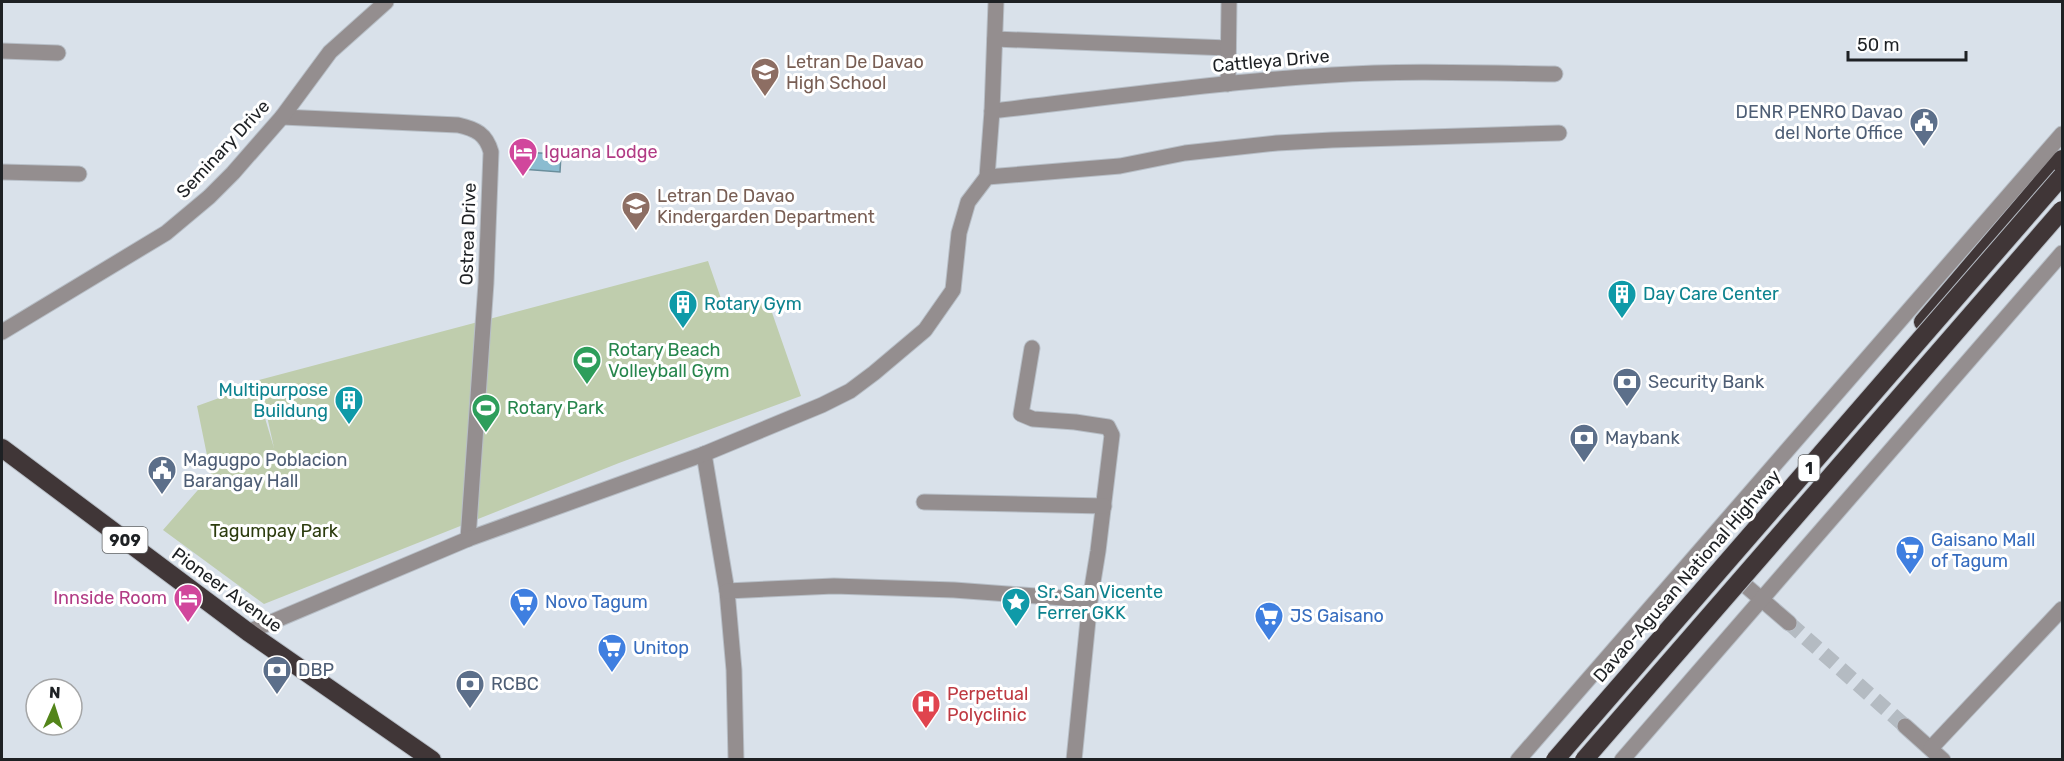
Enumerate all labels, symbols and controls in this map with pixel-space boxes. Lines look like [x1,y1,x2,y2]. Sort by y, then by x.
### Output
scale bar [1848,24,1966,62]
text: 50 m [1857,34,1900,56]
street label: Cattleya Drive [1212,45,1330,77]
place label: Letran De Davao High School [786,51,924,94]
school or university icon: Letran De Davao High School [749,56,781,98]
street label: Seminary Drive [172,95,274,203]
place label: DENR PENRO Davao del Norte Office [1736,101,1903,144]
public building icon: DENR PENRO Davao del Norte Office [1908,106,1940,148]
hotel icon: Iguana Lodge [507,136,539,178]
place label: Iguana Lodge [544,141,658,163]
street label: Ostrea Drive [455,182,481,286]
place label: Letran De Davao Kindergarden Department [657,185,875,228]
school or university icon: Letran De Davao Kindergarden Department [620,190,652,232]
building icon: Day Care Center [1606,278,1638,320]
place label: Day Care Center [1643,283,1779,305]
building icon: Rotary Gym [667,288,699,330]
place label: Rotary Gym [704,293,802,315]
place label: Rotary Beach Volleyball Gym [608,339,730,382]
sports icon: Rotary Beach Volleyball Gym [571,344,603,386]
bank icon: Security Bank [1611,366,1643,408]
place label: Security Bank [1648,371,1765,393]
place label: Multipurpose Buildung [218,379,328,422]
building icon: Multipurpose Buildung [333,384,365,426]
sports icon: Rotary Park [470,392,502,434]
place label: Rotary Park [507,397,605,419]
bank icon: Maybank [1568,422,1600,464]
place label: Maybank [1605,427,1681,449]
place label: Magugpo Poblacion Barangay Hall [183,449,347,492]
public building icon: Magugpo Poblacion Barangay Hall [146,454,178,496]
road number: 1 [1798,455,1820,481]
street label: Davao-Agusan National Highway [1589,465,1785,687]
park label: Tagumpay Park [210,520,339,542]
road number: 909 [102,527,148,553]
place label: Gaisano Mall of Tagum [1931,529,2035,572]
supermarket icon: Gaisano Mall of Tagum [1894,534,1926,576]
street label: Pioneer Avenue [168,543,286,637]
place label: Sr. San Vicente Ferrer GKK [1037,581,1163,624]
hotel icon: Innside Room [172,582,204,624]
supermarket icon: Novo Tagum [508,586,540,628]
place icon: Sr. San Vicente Ferrer GKK [1000,586,1032,628]
place label: Innside Room [53,587,167,609]
place label: Novo Tagum [545,591,648,613]
supermarket icon: JS Gaisano [1253,600,1285,642]
place label: JS Gaisano [1290,605,1384,627]
supermarket icon: Unitop [596,632,628,674]
place label: Unitop [633,637,689,659]
bank icon: DBP [261,654,293,696]
place label: DBP [298,659,334,681]
bank icon: RCBC [454,668,486,710]
place label: RCBC [491,673,539,695]
north arrow [24,677,84,737]
text: N [49,683,61,702]
place label: Perpetual Polyclinic [947,683,1028,726]
hospital icon: Perpetual Polyclinic [910,688,942,730]

